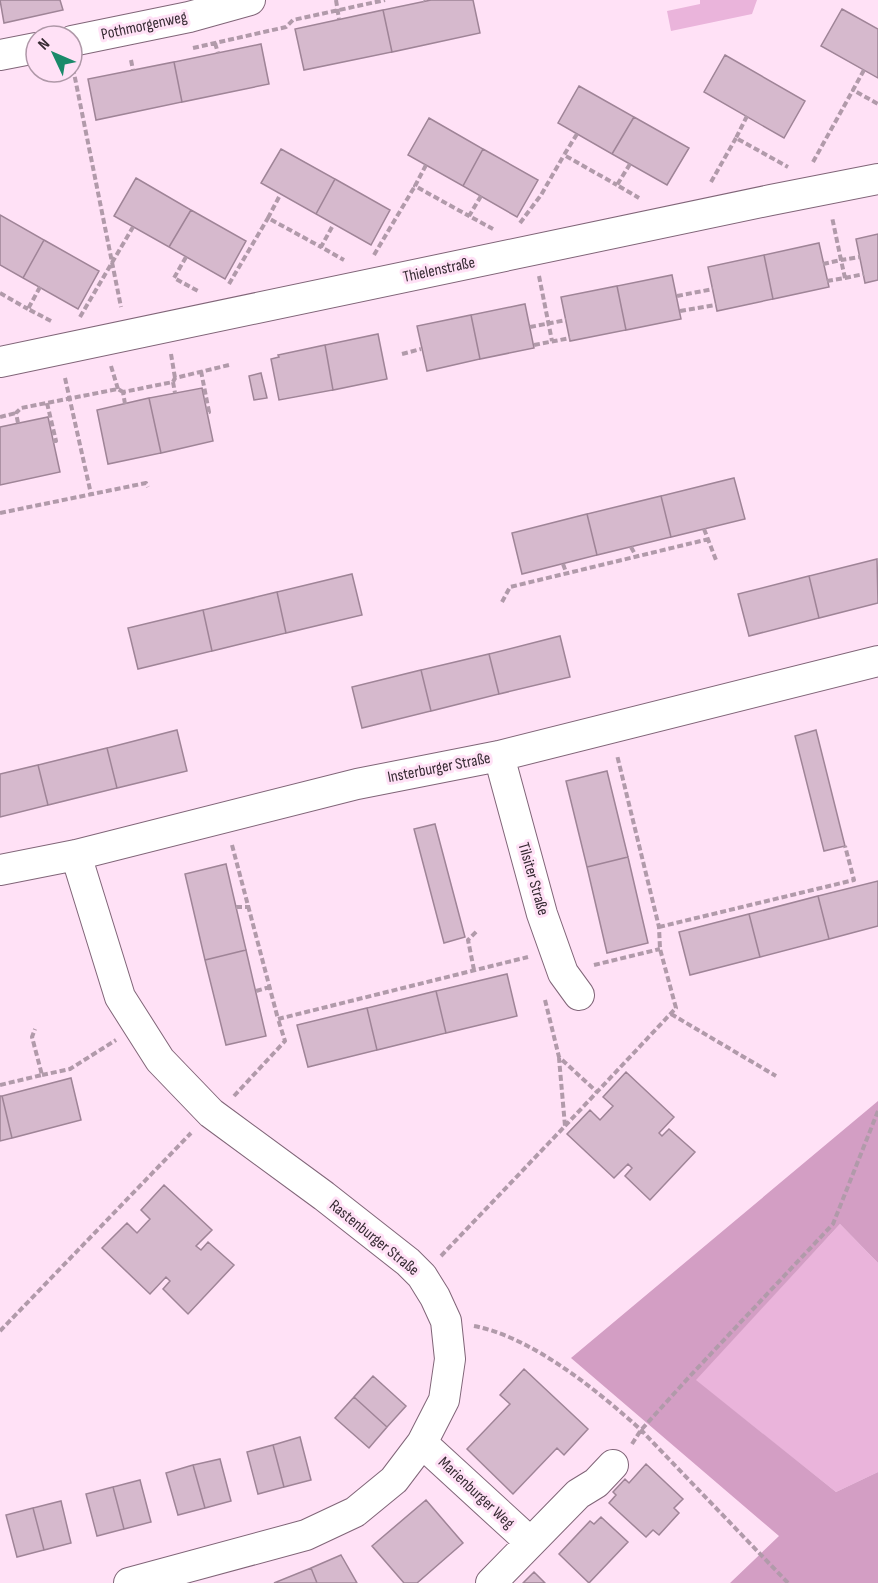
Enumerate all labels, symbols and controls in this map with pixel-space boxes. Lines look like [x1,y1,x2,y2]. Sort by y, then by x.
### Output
street label: Pothmorgenweg [99,8,189,44]
north arrow [24,24,84,84]
text: N [34,35,54,54]
street label: Thielenstraße [401,253,477,287]
street label: Insterburger Straße [386,749,492,787]
street label: Tilsiter Straße [514,840,552,918]
street label: Rastenburger Straße [325,1196,423,1280]
street label: Marienburger Weg [434,1453,518,1533]

